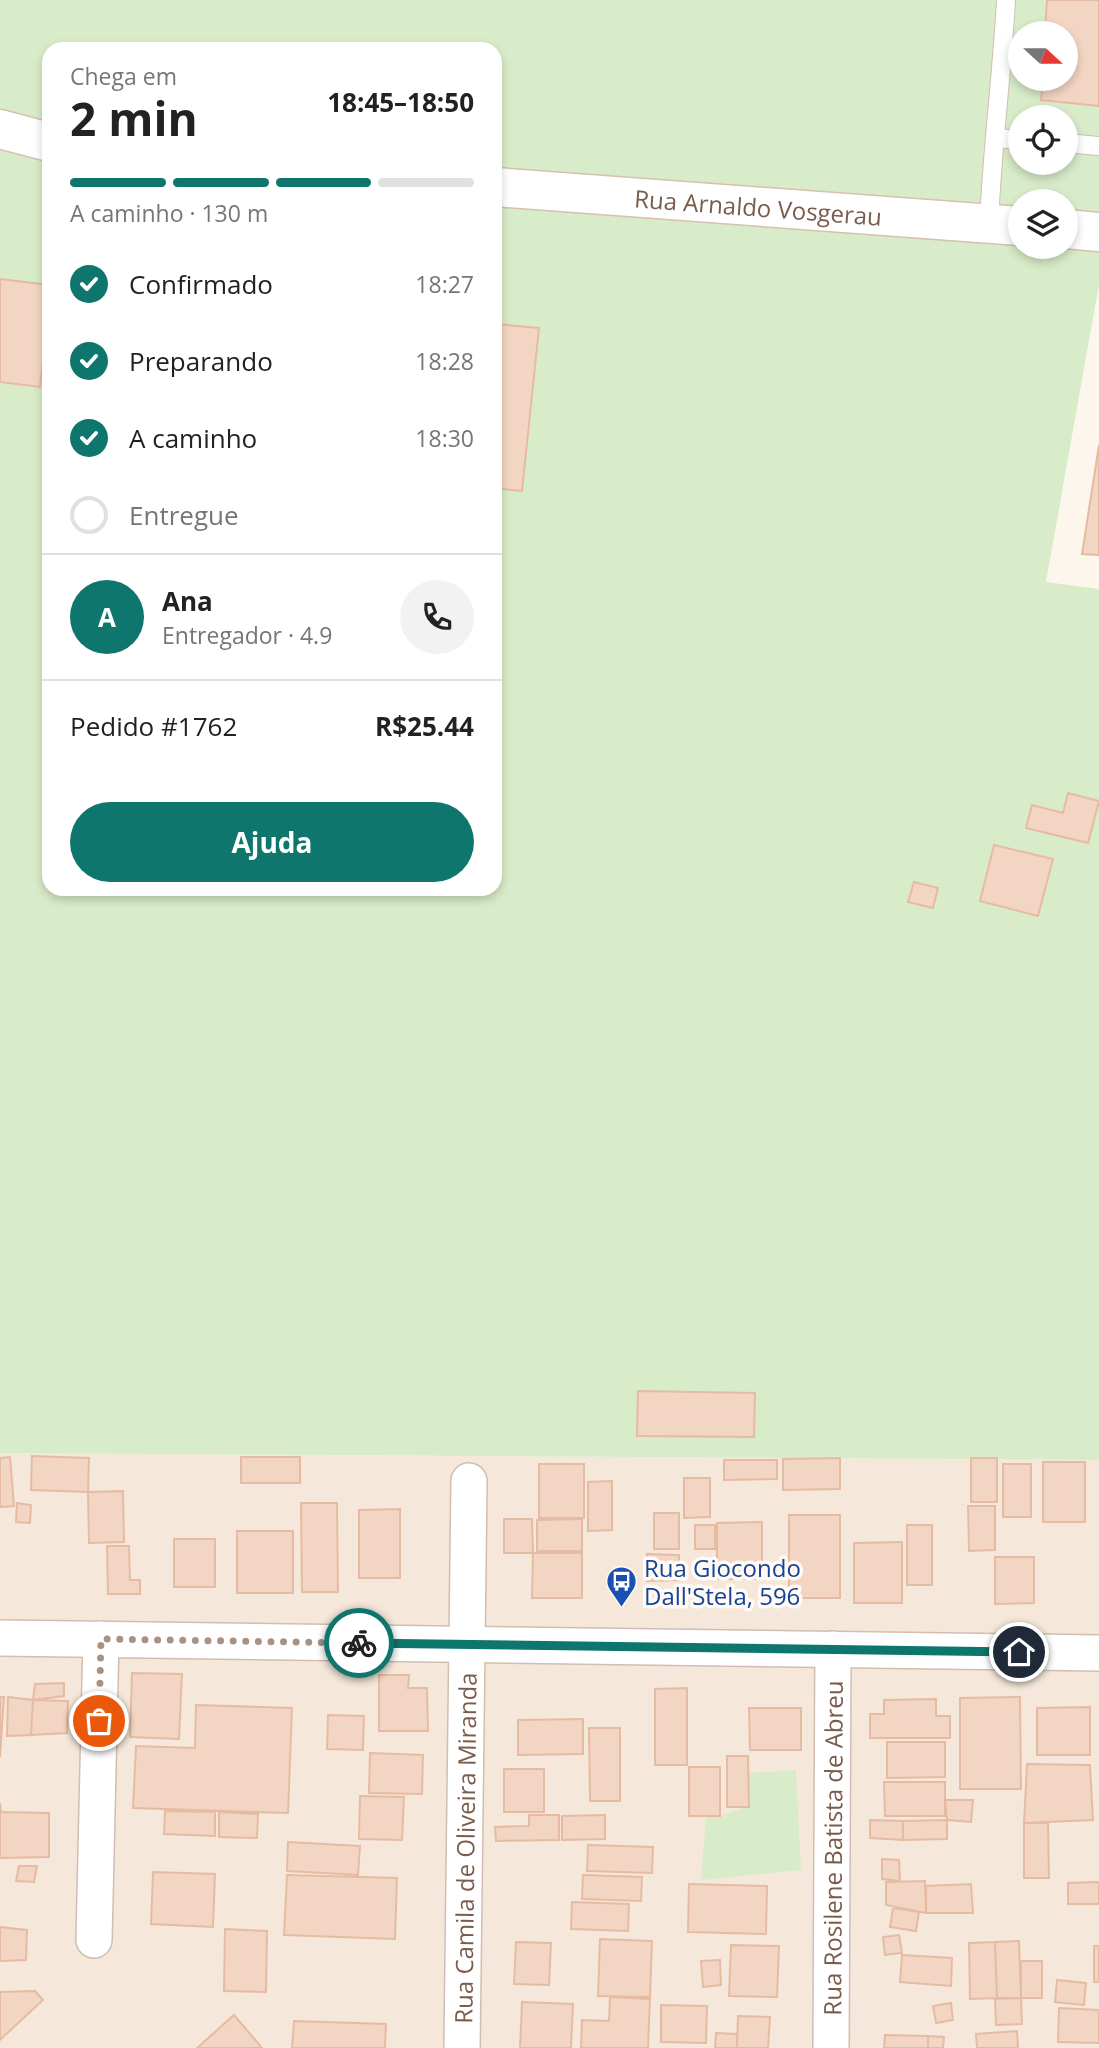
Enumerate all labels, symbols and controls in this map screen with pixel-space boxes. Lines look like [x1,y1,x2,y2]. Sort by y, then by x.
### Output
north arrow [1008,21,1078,91]
map controls [1008,21,1078,259]
text: Chega em [70,60,177,92]
text: 18:45–18:50 [327,84,474,120]
text: 2 min [70,87,198,149]
button: locate [1008,105,1078,175]
street label: Rua Arnaldo Vosgerau [633,181,883,232]
button: layers [1008,189,1078,259]
text: A caminho · 130 m [70,197,268,229]
icon: check [70,265,108,303]
text: Confirmado [129,266,273,302]
text: 18:27 [415,268,474,300]
icon: check [70,342,108,380]
text: Preparando [129,343,273,379]
text: 18:28 [415,345,474,377]
icon: check [70,419,108,457]
text: A caminho [129,420,257,456]
text: 18:30 [415,422,474,454]
text: Entregue [129,497,239,533]
button: phone [400,580,474,654]
text: Ana [162,583,213,619]
text: A [98,599,116,635]
text: Entregador · 4.9 [162,619,332,651]
text: Pedido #1762 [70,708,237,744]
text: R$25.44 [375,708,474,744]
button: Ajuda [70,802,474,882]
place label: Rua Giocondo Dall'Stela, 596 [644,1551,801,1612]
bus stop icon: Rua Giocondo Dall'Stela, 596 [604,1564,638,1608]
courier [324,1608,394,1678]
pin [989,1622,1049,1682]
icon: bike [340,1624,378,1662]
icon: home [1000,1633,1038,1671]
street label: Rua Camila de Oliveira Miranda [446,1672,483,2024]
street label: Rua Rosilene Batista de Abreu [815,1680,849,2016]
pin [69,1691,129,1751]
icon: bag [80,1702,118,1740]

